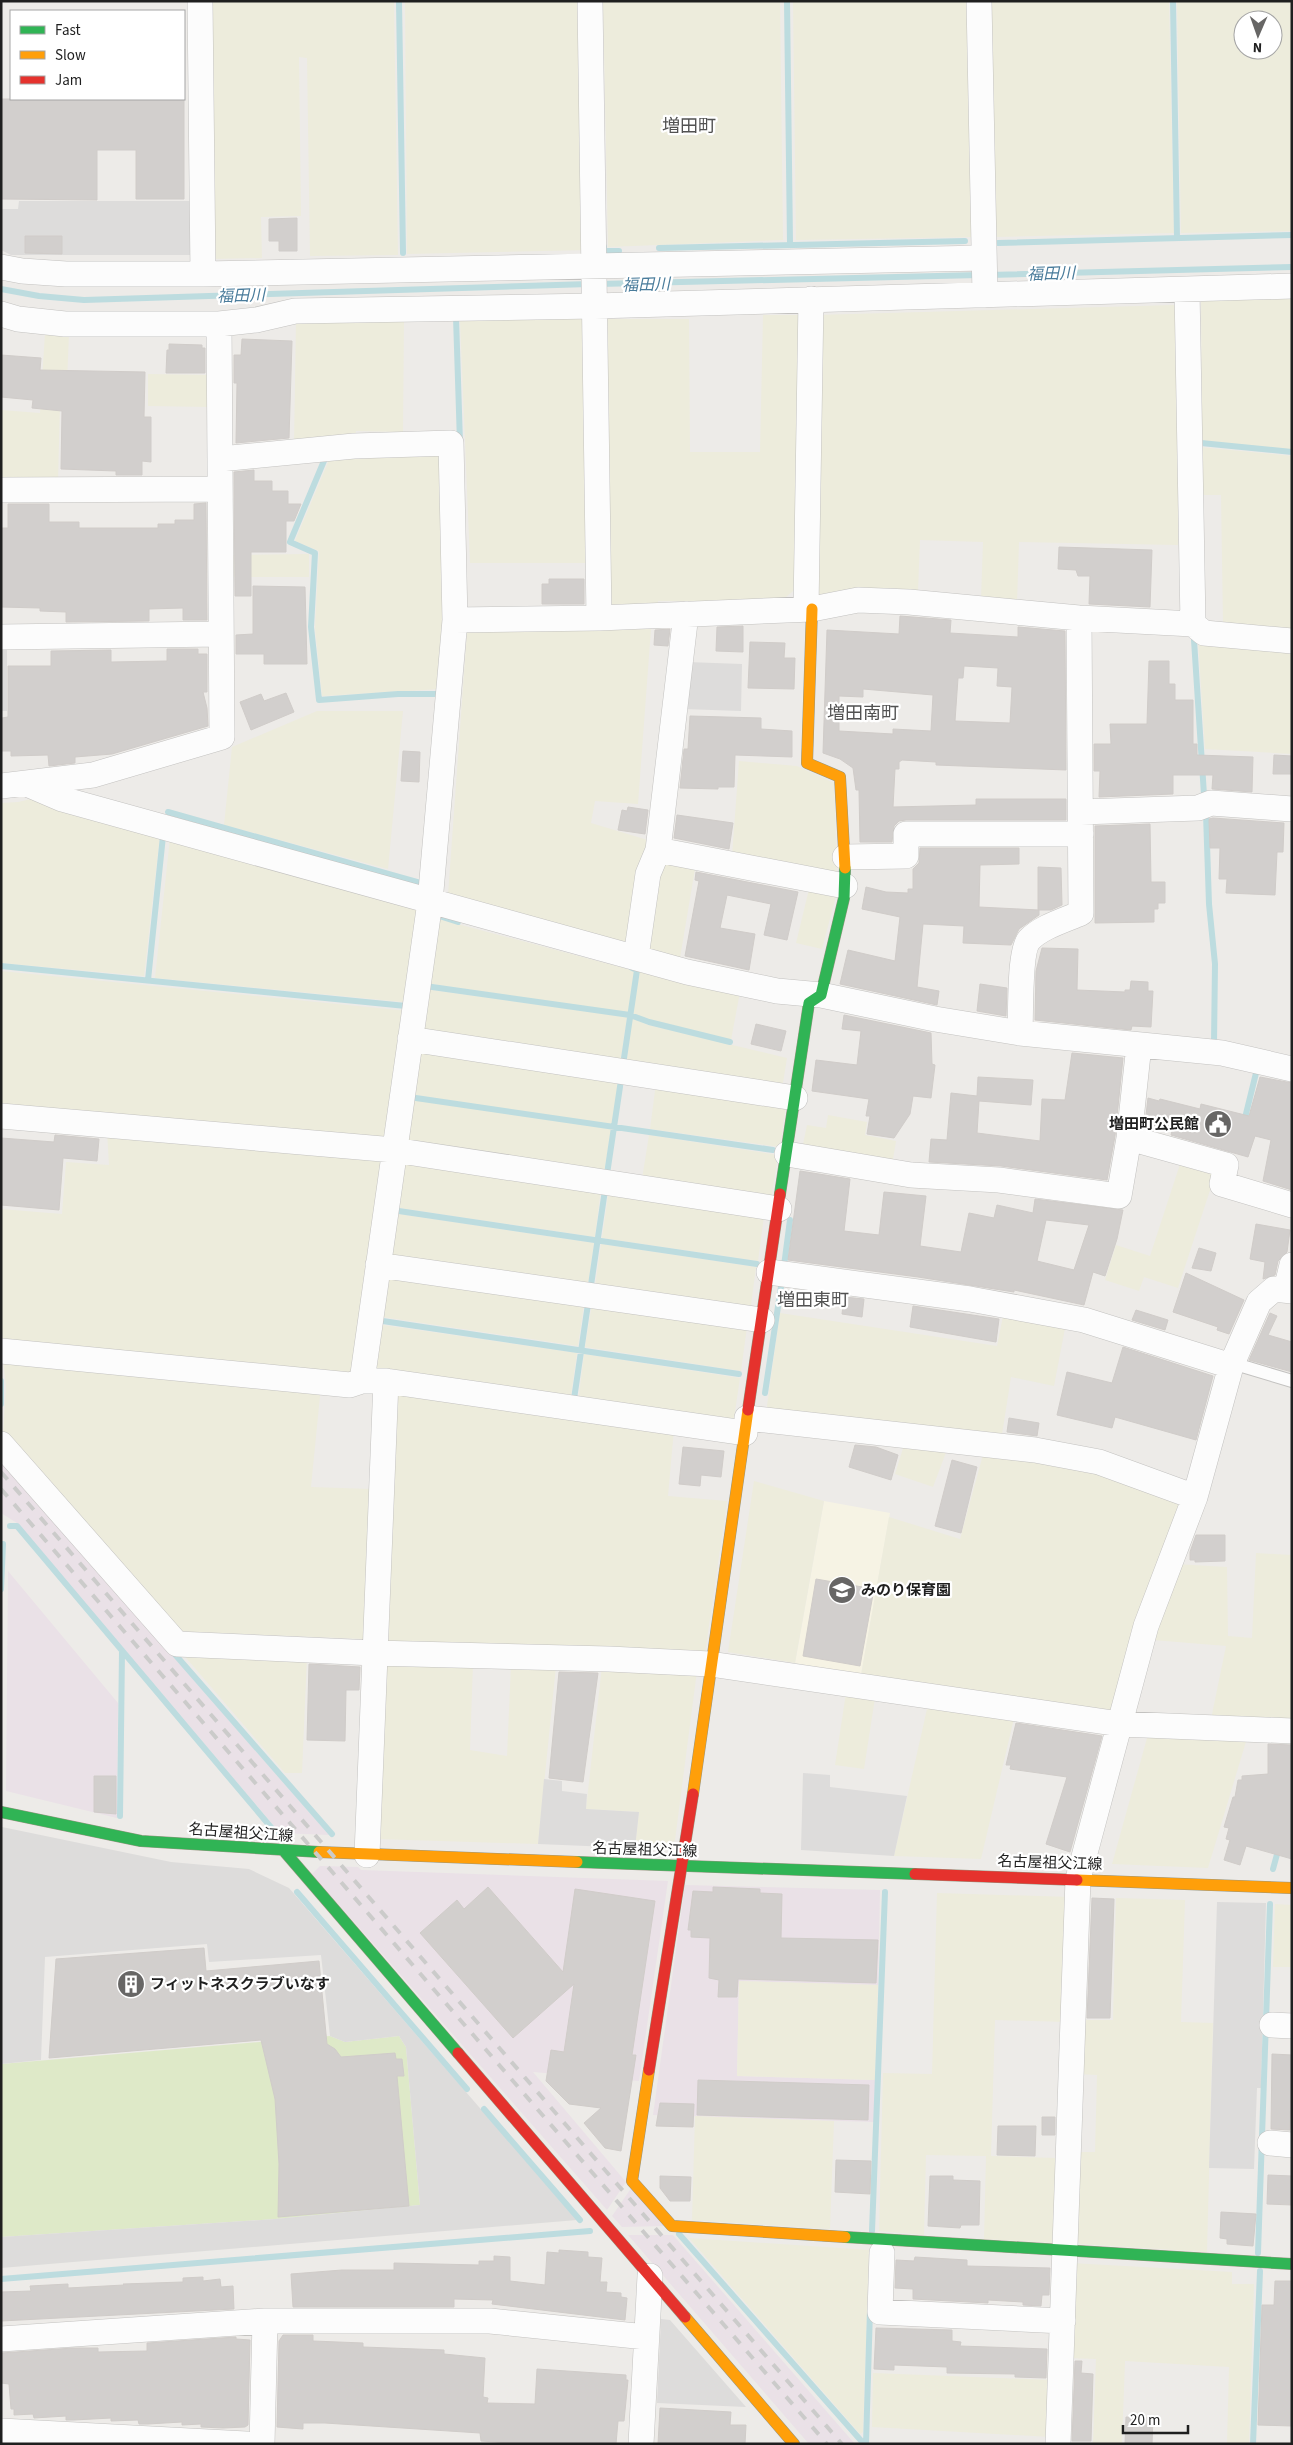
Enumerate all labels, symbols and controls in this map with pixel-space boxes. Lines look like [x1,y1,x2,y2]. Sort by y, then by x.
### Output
legend [10,10,185,100]
north arrow [1233,10,1283,60]
text: Fast [55,20,81,41]
text: N [1253,37,1263,57]
text: Slow [55,45,86,66]
text: Jam [55,70,82,91]
district label: 増田町 [662,114,716,139]
water label: 福田川 [1027,262,1077,286]
water label: 福田川 [622,273,672,297]
water label: 福田川 [217,284,267,308]
district label: 増田南町 [827,701,899,726]
public building icon: 増田町公民館 [1203,1109,1233,1139]
place label: 増田町公民館 [1109,1114,1199,1135]
district label: 増田東町 [777,1288,849,1313]
school or university icon: みのり保育園 [827,1575,857,1605]
place label: みのり保育園 [861,1580,951,1601]
street label: 名古屋祖父江線 [188,1819,294,1847]
street label: 名古屋祖父江線 [592,1838,698,1862]
street label: 名古屋祖父江線 [997,1851,1103,1875]
building icon: フィットネスクラブいなす [116,1969,146,1999]
place label: フィットネスクラブいなす [150,1974,330,1995]
scale bar [1123,2402,1188,2434]
text: 20 m [1130,2410,1160,2431]

